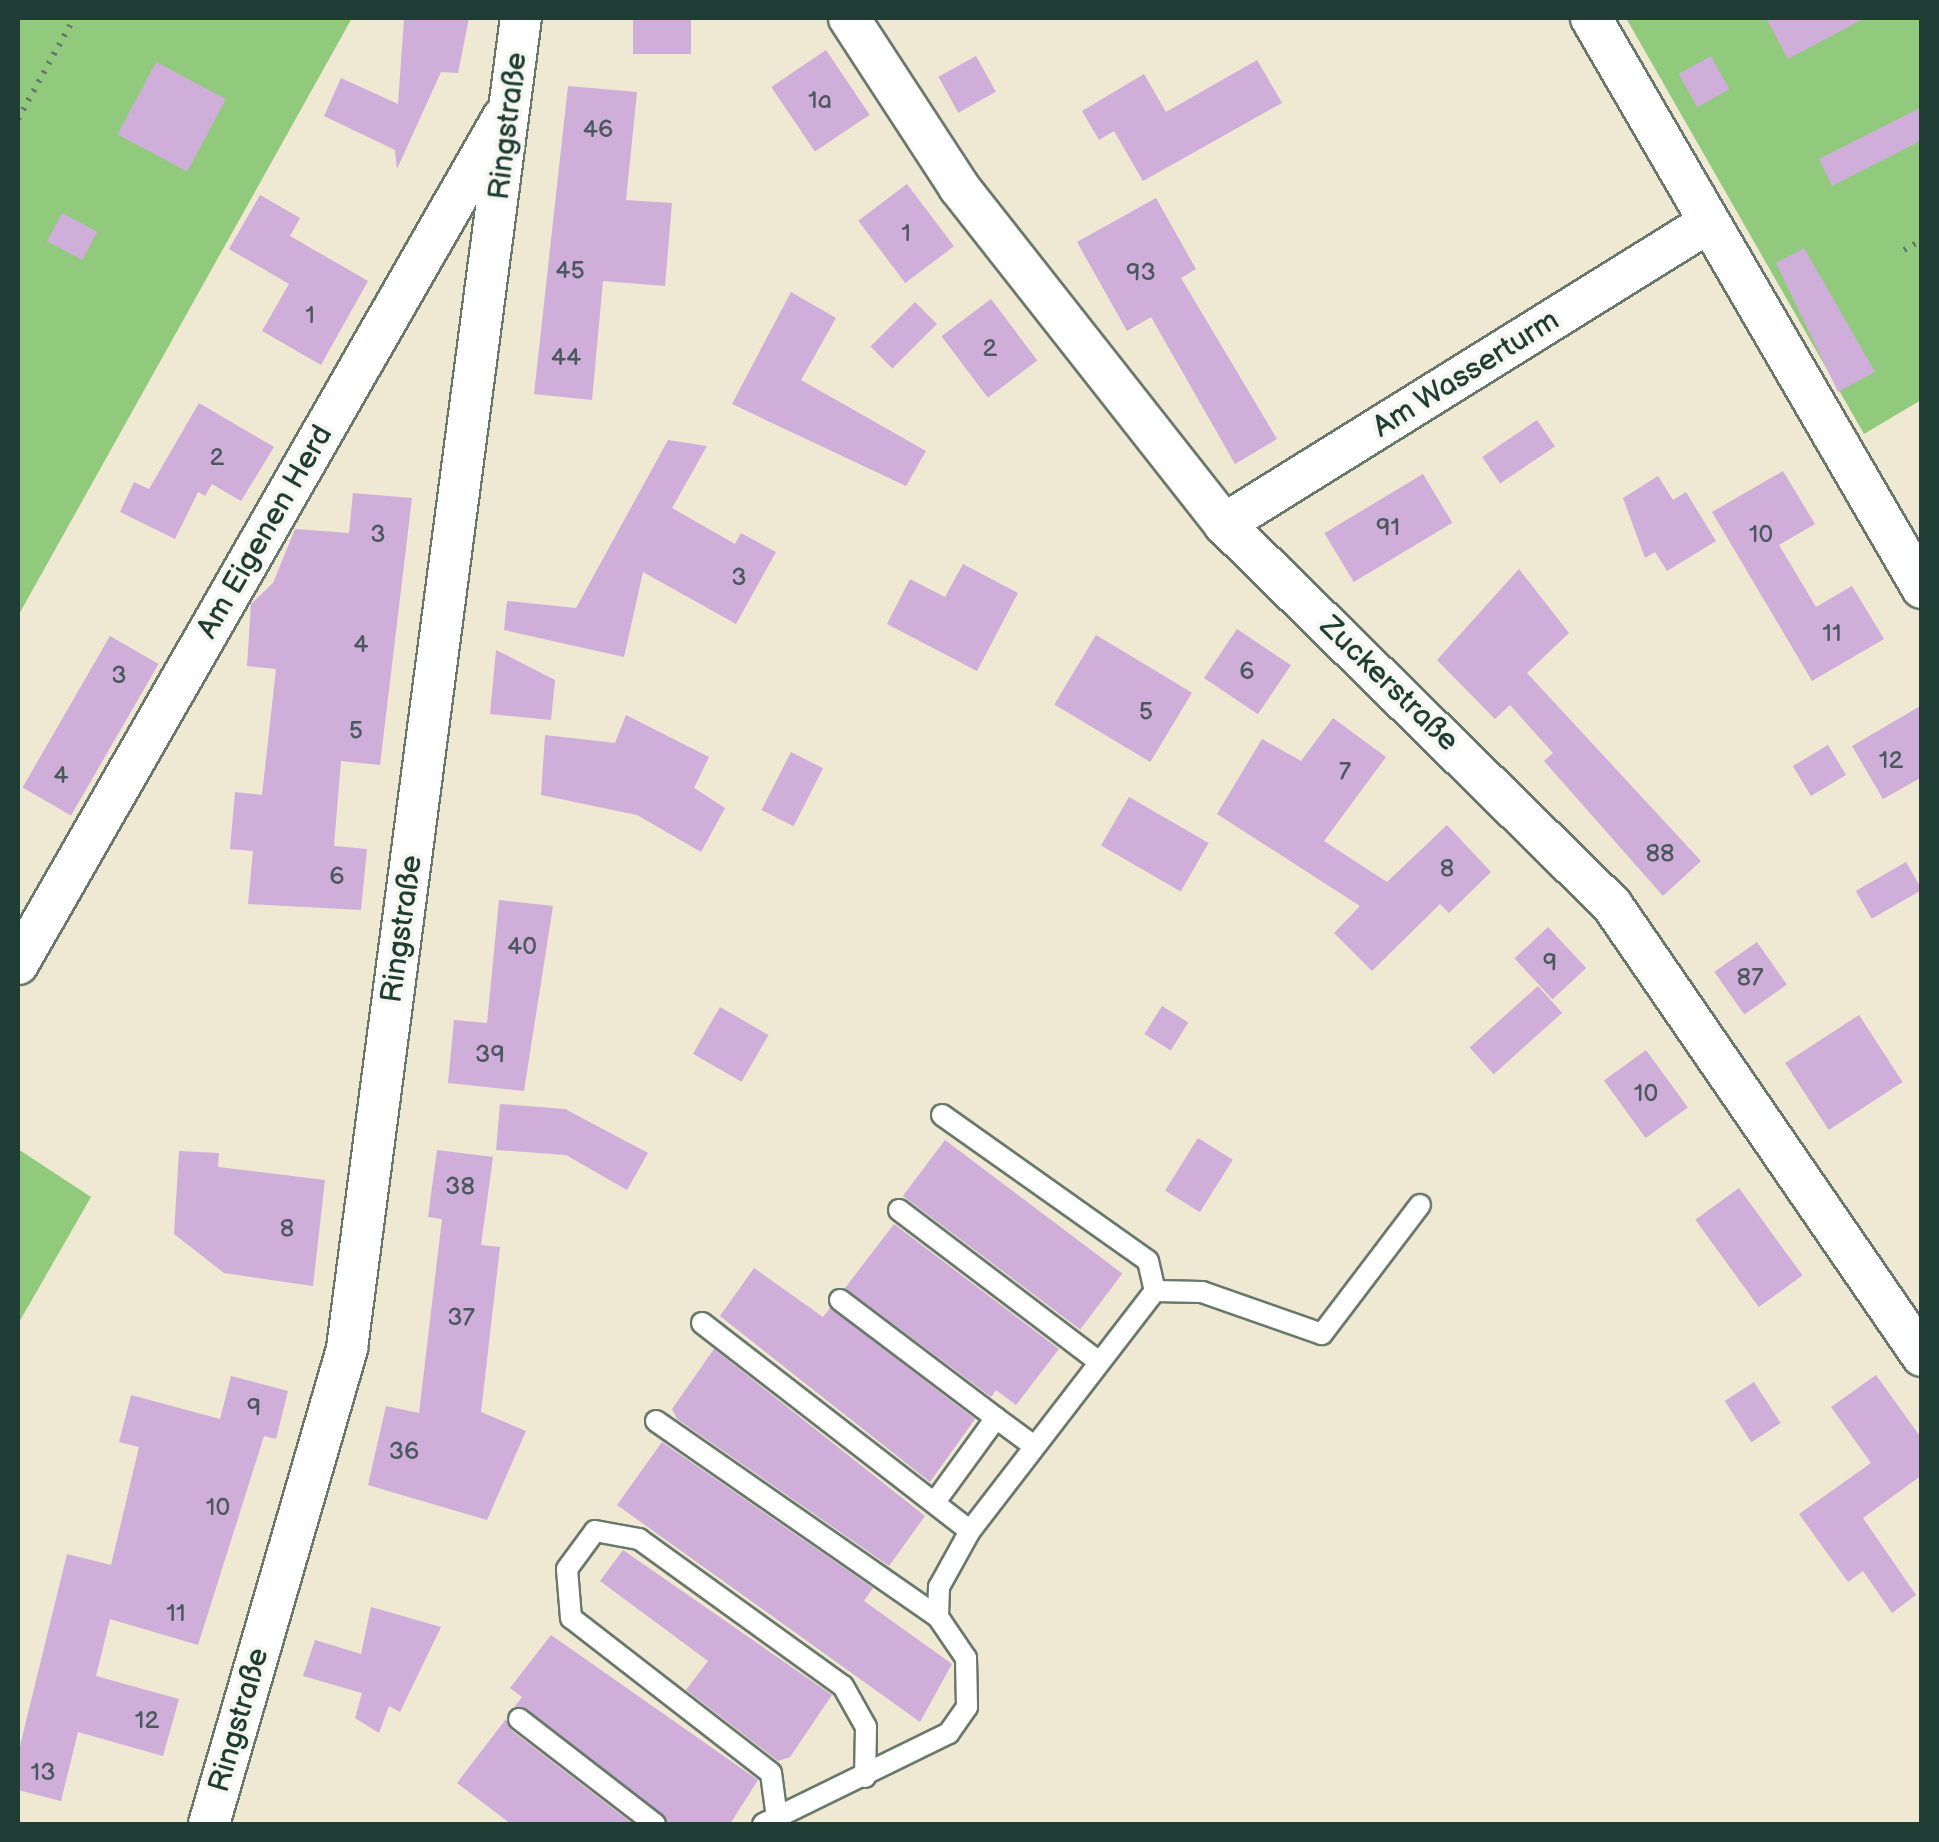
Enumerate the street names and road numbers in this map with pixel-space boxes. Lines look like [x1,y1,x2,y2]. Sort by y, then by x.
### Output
street label: Ringstraße [481,50,535,202]
street label: Am Wasserturm [1366,302,1566,446]
street label: Am Eigenen Herd [189,419,341,645]
street label: Zuckerstraße [1312,609,1466,759]
street label: Ringstraße [374,853,430,1005]
street label: Ringstraße [201,1644,277,1796]

